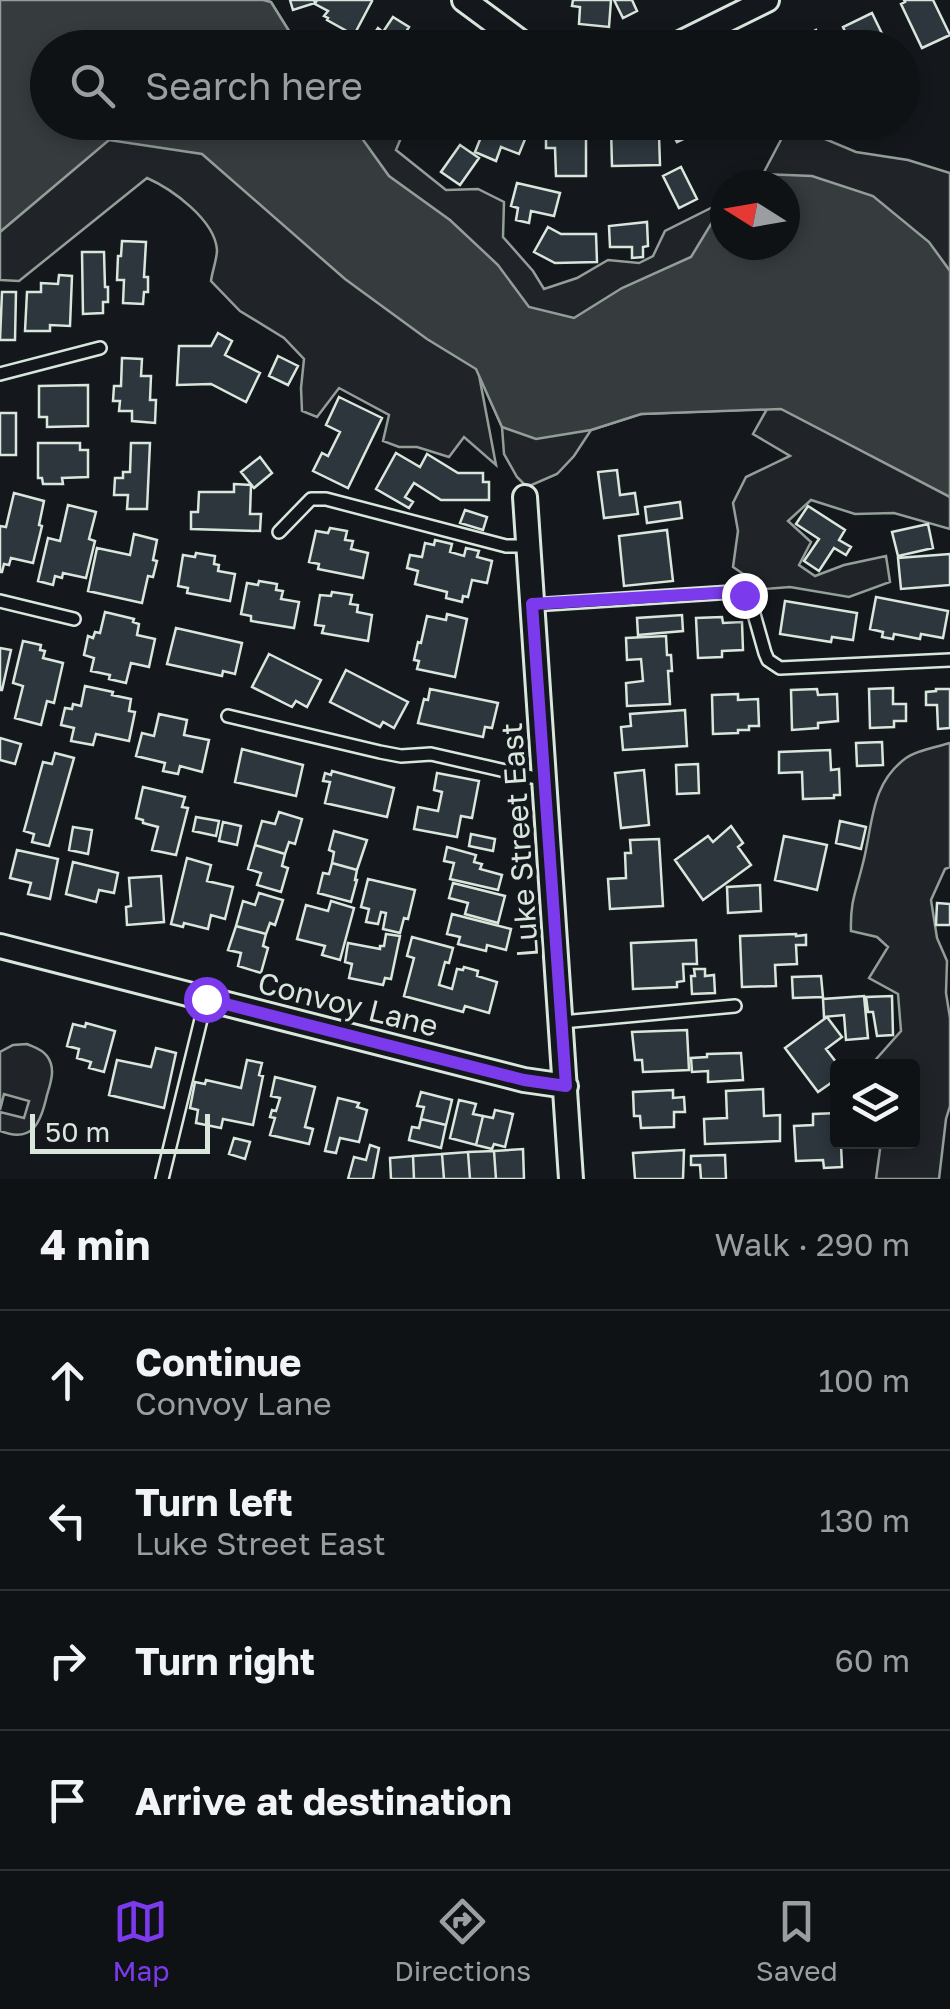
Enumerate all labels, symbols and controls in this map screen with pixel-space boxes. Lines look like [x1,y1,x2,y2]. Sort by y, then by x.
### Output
search box [30,30,920,140]
icon: search [65,58,120,113]
text: Search here [145,63,363,108]
north arrow [710,170,800,260]
route end [722,573,768,619]
street label: Luke Street East [493,721,545,959]
street label: Convoy Lane [254,964,442,1044]
route start [184,977,230,1023]
map controls [830,1059,920,1149]
button: layers [830,1059,920,1149]
scale bar [30,1109,210,1154]
text: 50 m [45,1115,110,1148]
text: 4 min [40,1219,150,1269]
text: Walk · 290 m [714,1225,910,1263]
text: Continue [135,1339,301,1384]
icon: ahead [40,1353,95,1408]
text: 100 m [818,1361,910,1399]
text: Convoy Lane [135,1384,332,1422]
text: Turn left [135,1479,293,1524]
icon: left [40,1493,95,1548]
text: 130 m [820,1501,910,1539]
text: Luke Street East [135,1524,386,1562]
icon: right [40,1633,95,1688]
text: Turn right [135,1638,315,1683]
text: 60 m [834,1641,910,1679]
icon: arrive [40,1773,95,1828]
text: Arrive at destination [135,1778,512,1823]
tab: Map [112,1894,170,1987]
tab: Directions [394,1894,531,1987]
tab: Saved [756,1894,838,1987]

